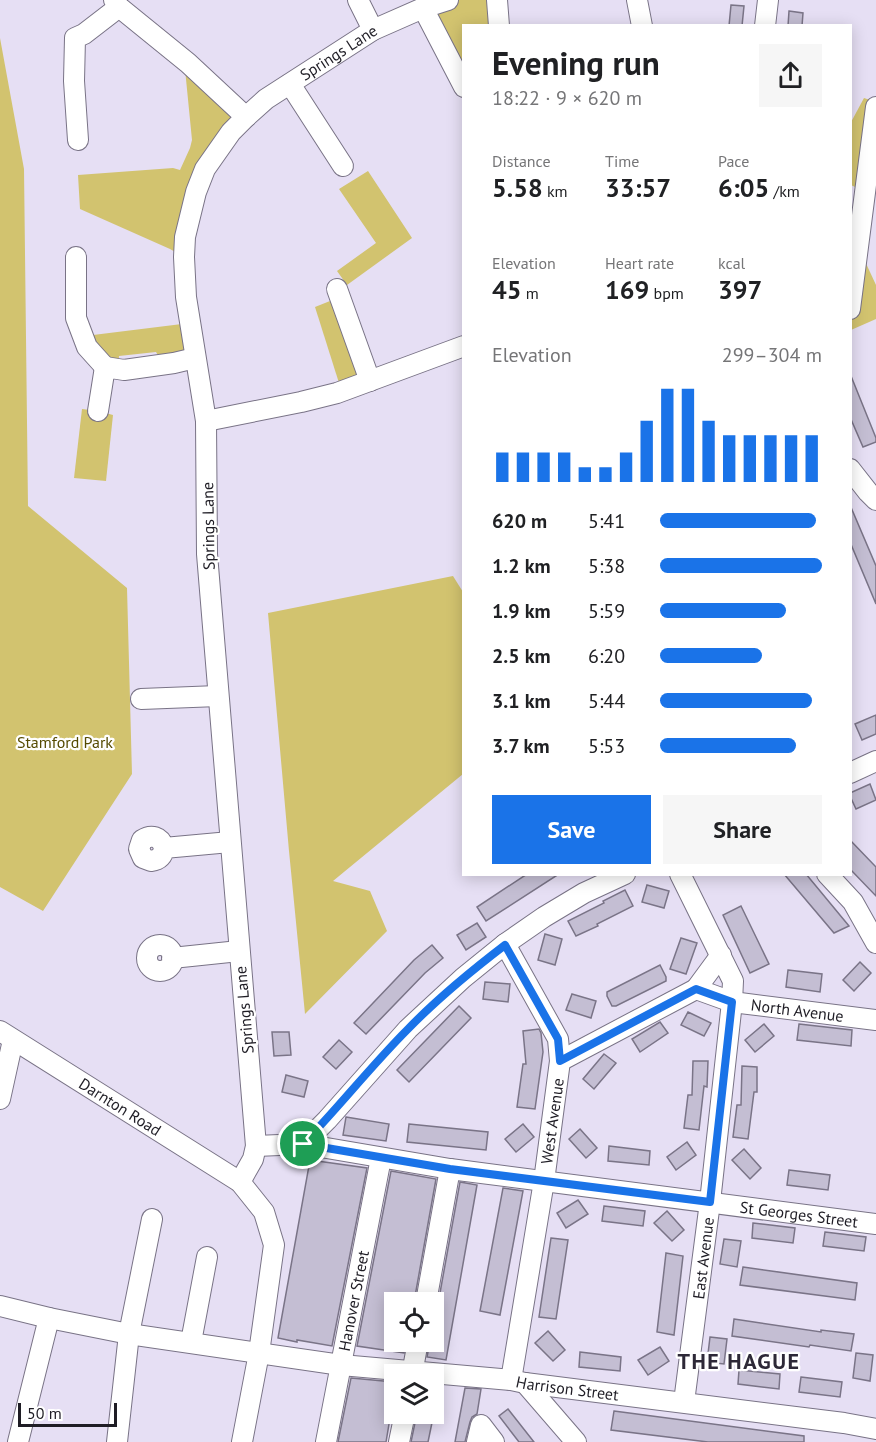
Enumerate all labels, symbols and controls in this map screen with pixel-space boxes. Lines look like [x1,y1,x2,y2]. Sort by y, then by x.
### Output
street label: Springs Lane [296,20,381,85]
text: Evening run [492,41,660,84]
button: share [759,44,822,107]
text: 18:22 · 9 × 620 m [492,85,642,111]
text: Distance [492,151,551,171]
text: Time [605,151,639,171]
text: Pace [718,151,749,171]
text: 5.58 [492,171,543,204]
text: 33:57 [605,171,671,204]
text: 6:05 [718,171,769,204]
text: km [543,181,568,201]
text: /km [769,181,800,201]
text: Elevation [492,253,556,273]
text: Heart rate [605,253,674,273]
text: kcal [718,253,745,273]
text: 45 [492,273,521,306]
text: 169 [605,273,649,306]
text: 397 [718,273,762,306]
text: m [521,283,539,303]
text: bpm [649,283,684,303]
text: Elevation [492,342,572,368]
text: 299–304 m [722,342,822,368]
street label: Springs Lane [197,482,219,570]
text: 620 m [492,508,547,534]
text: 5:41 [588,508,625,534]
text: 1.2 km [492,553,551,579]
text: 5:38 [588,553,625,579]
text: 1.9 km [492,598,551,624]
text: 5:59 [588,598,625,624]
text: 2.5 km [492,643,551,669]
text: 6:20 [588,643,625,669]
text: 3.1 km [492,688,551,714]
text: 5:44 [588,688,625,714]
park label: Stamford Park [17,732,113,752]
text: 3.7 km [492,733,550,759]
text: 5:53 [588,733,625,759]
button: Save [492,795,651,864]
button: Share [663,795,822,864]
street label: Springs Lane [230,965,258,1055]
street label: North Avenue [750,994,845,1026]
street label: Darnton Road [75,1073,165,1140]
street label: West Avenue [536,1077,568,1165]
pin [277,1118,328,1169]
icon: arrive [286,1127,319,1160]
street label: St Georges Street [739,1197,860,1232]
street label: East Avenue [688,1216,718,1300]
street label: Hanover Street [334,1248,373,1353]
map controls [384,1292,444,1424]
button: locate [384,1292,444,1352]
district label: THE HAGUE [678,1347,801,1375]
button: layers [384,1364,444,1424]
street label: Harrison Street [514,1371,620,1405]
scale bar [18,1400,117,1428]
text: 50 m [27,1403,62,1423]

